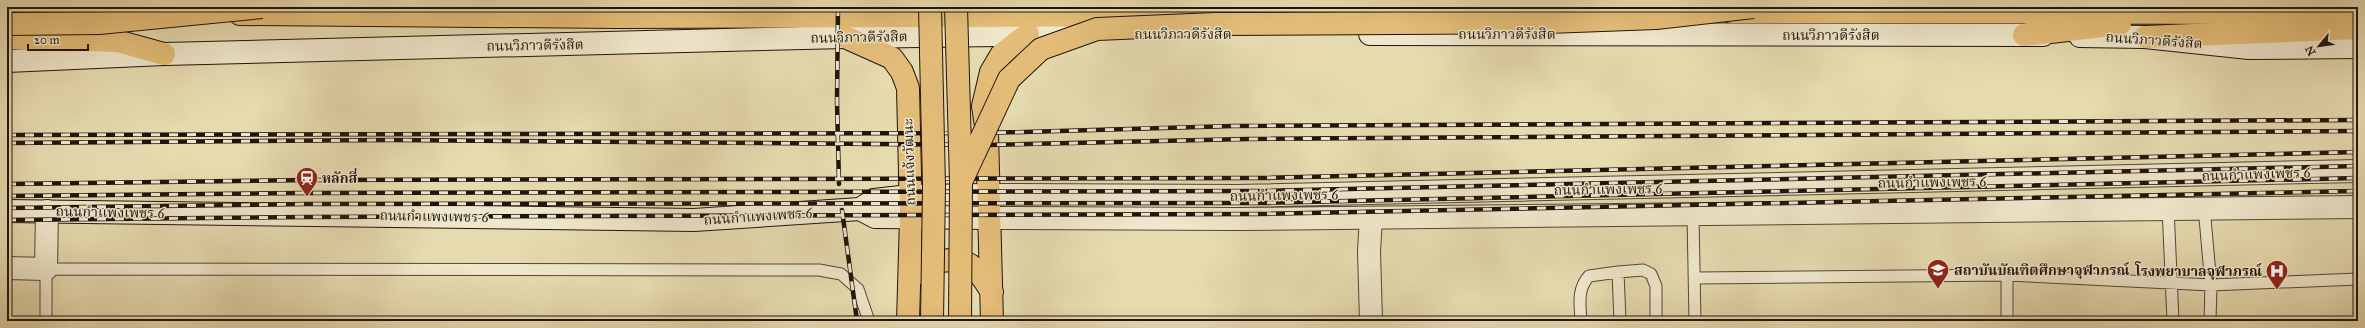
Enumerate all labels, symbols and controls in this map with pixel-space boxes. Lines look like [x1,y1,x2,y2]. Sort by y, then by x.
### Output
scale bar [28,26,88,52]
street label: ถนนวิภาวดีรังสิต [1134,26,1232,43]
street label: ถนนวิภาวดีรังสิต [1458,26,1556,43]
north arrow [2299,26,2339,66]
street label: ถนนวิภาวดีรังสิต [1782,27,1880,44]
street label: ถนนวิภาวดีรังสิต [810,28,908,47]
street label: ถนนวิภาวดีรังสิต [2105,29,2203,52]
text: 20 m [34,33,60,47]
street label: ถนนวิภาวดีรังสิต [486,36,584,55]
text: N [2302,43,2319,58]
street label: ถนนแจ้งวัฒนะ [899,118,920,206]
street label: ถนนกำแพงเพชร 6 [2201,164,2312,185]
station icon: หลักสี่ [294,165,320,198]
place label: หลักสี่ [322,168,358,187]
street label: ถนนกำแพงเพชร 6 [1877,173,1987,192]
street label: ถนนกำแพงเพชร 6 [1553,180,1663,199]
street label: ถนนกำแพงเพชร 6 [1229,186,1339,205]
street label: ถนนกำแพงเพชร 6 [55,203,165,222]
street label: ถนนกำแพงเพชร 6 [703,204,814,229]
street label: ถนนกำแพงเพชร 6 [379,207,489,226]
school or university icon: สถาบันบัณฑิตศึกษาจุฬาภรณ์ [1925,257,1951,290]
hospital icon: โรงพยาบาลจุฬาภรณ์ [2264,258,2290,291]
place label: สถาบันบัณฑิตศึกษาจุฬาภรณ์ [1954,261,2130,279]
place label: โรงพยาบาลจุฬาภรณ์ [2134,261,2262,280]

